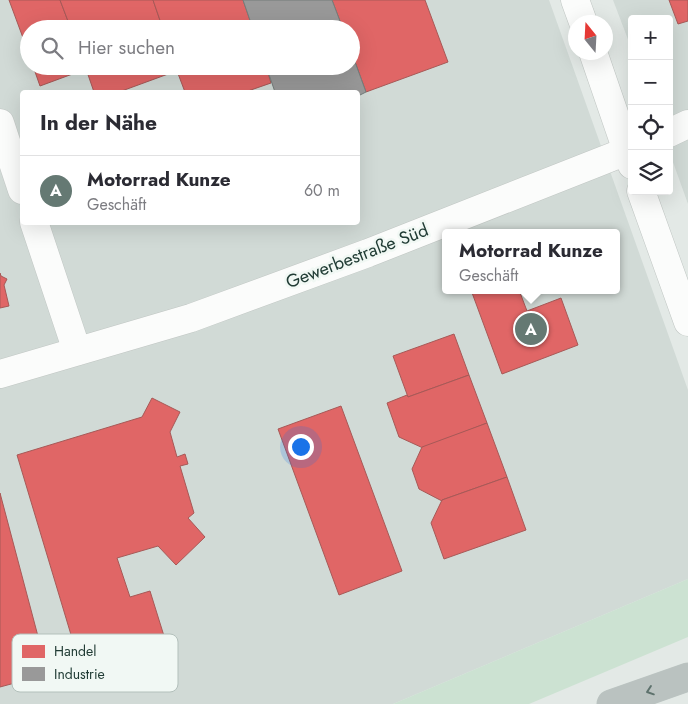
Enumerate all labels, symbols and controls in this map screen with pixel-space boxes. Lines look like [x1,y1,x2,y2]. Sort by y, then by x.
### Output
north arrow [568,15,613,60]
map controls [628,15,673,195]
button: + [628,15,673,60]
search box [20,20,360,75]
icon: search [38,34,66,62]
text: Hier suchen [78,34,175,61]
button: − [628,60,673,105]
button: locate [628,105,673,150]
text: In der Nähe [40,108,157,138]
button: layers [628,150,673,195]
text: Motorrad Kunze [87,166,231,193]
text: A [50,179,62,202]
text: 60 m [304,179,340,202]
text: Geschäft [87,193,146,216]
street label: Gewerbestraße Süd [282,217,432,295]
popup [442,229,620,294]
text: Motorrad Kunze [459,237,603,264]
text: Geschäft [459,264,518,287]
pin: A [515,310,547,348]
your location [288,434,314,460]
legend [12,634,178,692]
text: Handel [54,641,97,661]
text: Industrie [54,664,105,684]
one-way arrow [646,685,654,695]

